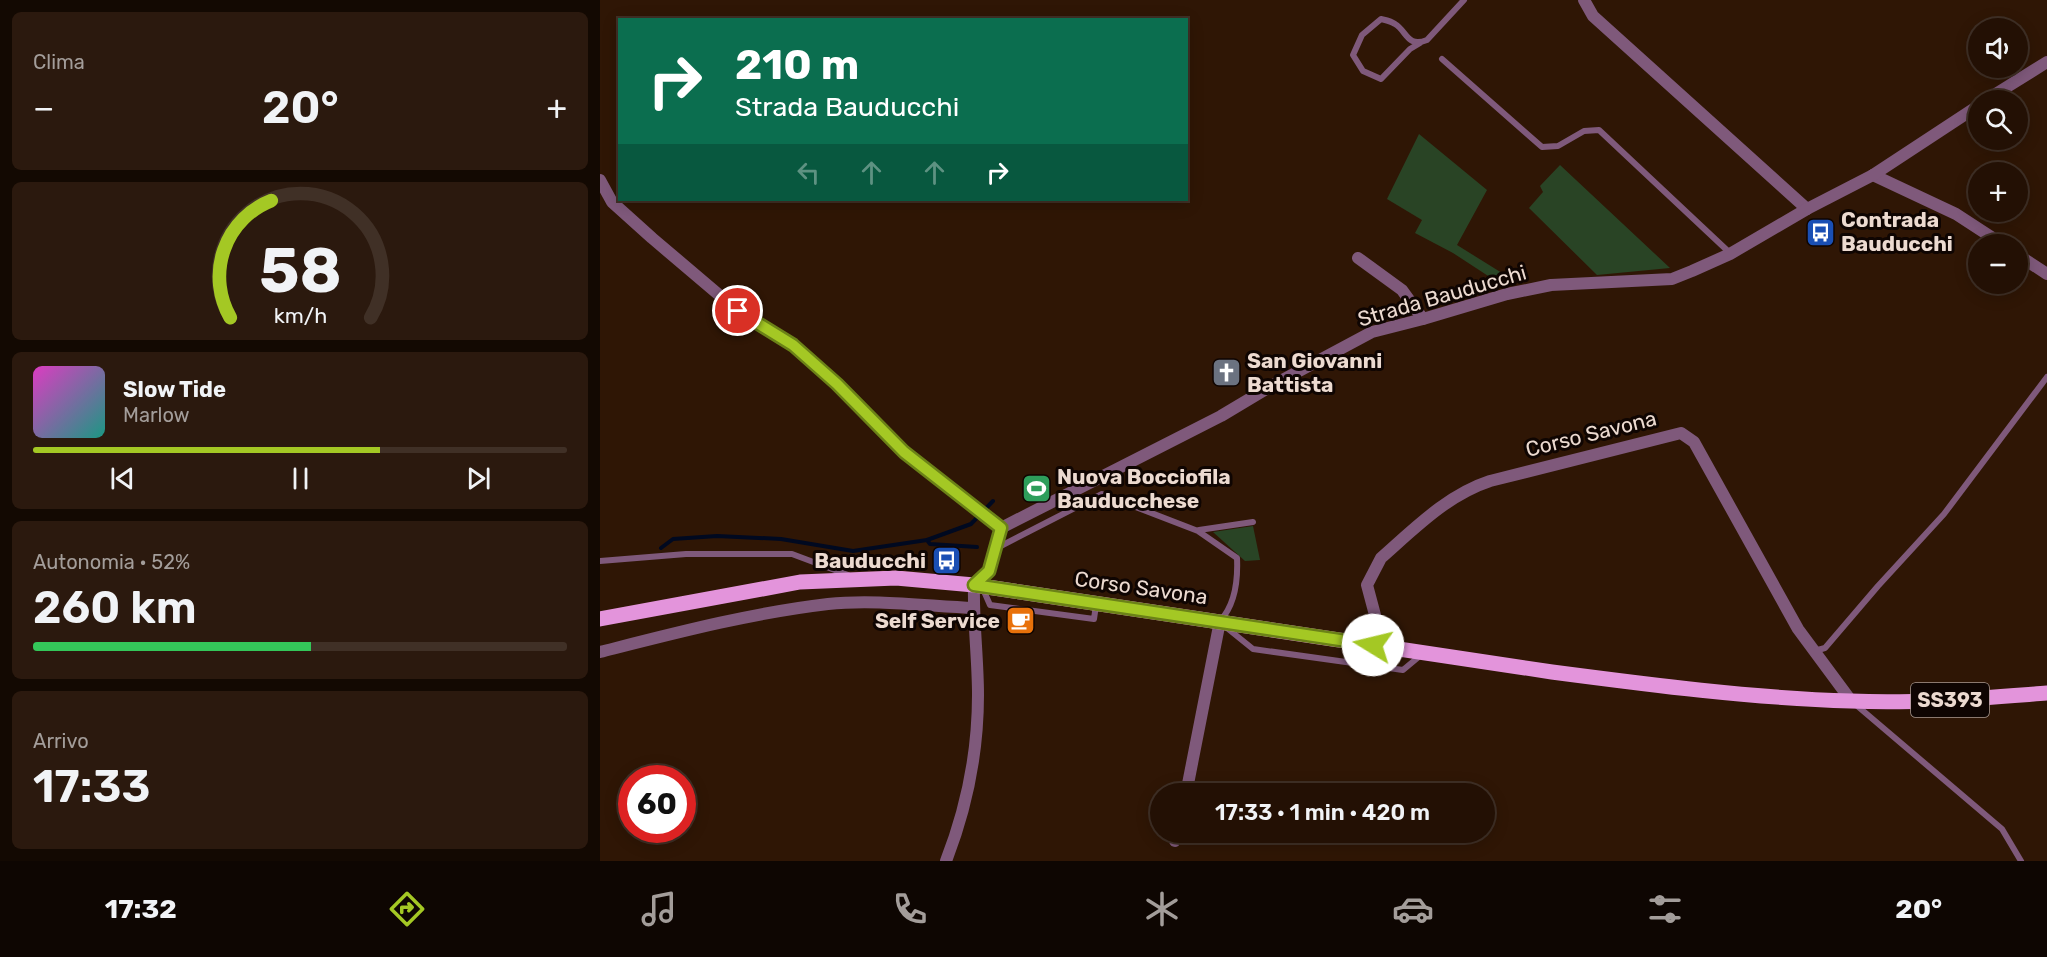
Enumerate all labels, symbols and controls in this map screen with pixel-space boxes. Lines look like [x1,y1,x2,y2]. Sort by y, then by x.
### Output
map controls [1968,18,2028,294]
button: sound [1968,18,2028,78]
text: 210 m [735,40,859,90]
icon: right [636,42,714,120]
text: Clima [33,50,85,74]
text: 20° [262,81,339,134]
text: − [33,88,54,127]
text: + [546,88,567,127]
button: search [1968,90,2028,150]
text: Strada Bauducchi [735,91,959,123]
icon: left [792,156,825,189]
icon: ahead [855,156,888,189]
icon: ahead [918,156,951,189]
icon: right [981,156,1014,189]
button: + [1968,162,2028,222]
place label: Contrada Bauducchi [1841,207,1953,256]
bus stop icon: Contrada Bauducchi [1804,216,1836,248]
text: 58 [259,234,341,308]
button: − [1968,234,2028,294]
street label: Strada Bauducchi [1355,259,1529,332]
pin [712,285,763,336]
icon: arrive [721,294,754,327]
text: km/h [273,303,327,328]
place label: San Giovanni Battista [1247,348,1382,397]
church icon: San Giovanni Battista [1210,357,1242,389]
text: Slow Tide [123,376,226,403]
text: Marlow [123,403,190,427]
street label: Corso Savona [1523,405,1659,462]
icon: previous [106,462,139,495]
icon: pause [284,462,317,495]
icon: next [462,462,495,495]
place label: Nuova Bocciofila Bauducchese [1057,464,1231,513]
sports icon: Nuova Bocciofila Bauducchese [1020,473,1052,505]
bus stop icon: Bauducchi [931,545,963,577]
place label: Bauducchi [814,548,926,573]
text: Autonomia · 52% [33,550,190,574]
street label: Corso Savona [1073,566,1209,609]
text: 260 km [33,581,197,634]
cafe icon: Self Service [1005,605,1037,637]
place label: Self Service [875,608,1000,633]
position arrow [1341,613,1405,677]
road number: SS393 [1911,683,1989,717]
text: Arrivo [33,729,89,753]
text: 17:33 [33,760,150,813]
speed limit sign: 60 [618,765,696,843]
text: 17:33 · 1 min · 420 m [1215,799,1430,826]
icon: directions [386,888,428,930]
icon: music [638,888,680,930]
icon: phone [889,888,931,930]
icon: climate [1141,888,1183,930]
icon: car [1392,888,1434,930]
icon: filters [1644,888,1686,930]
text: 17:32 [105,893,177,925]
text: 20° [1895,893,1942,925]

